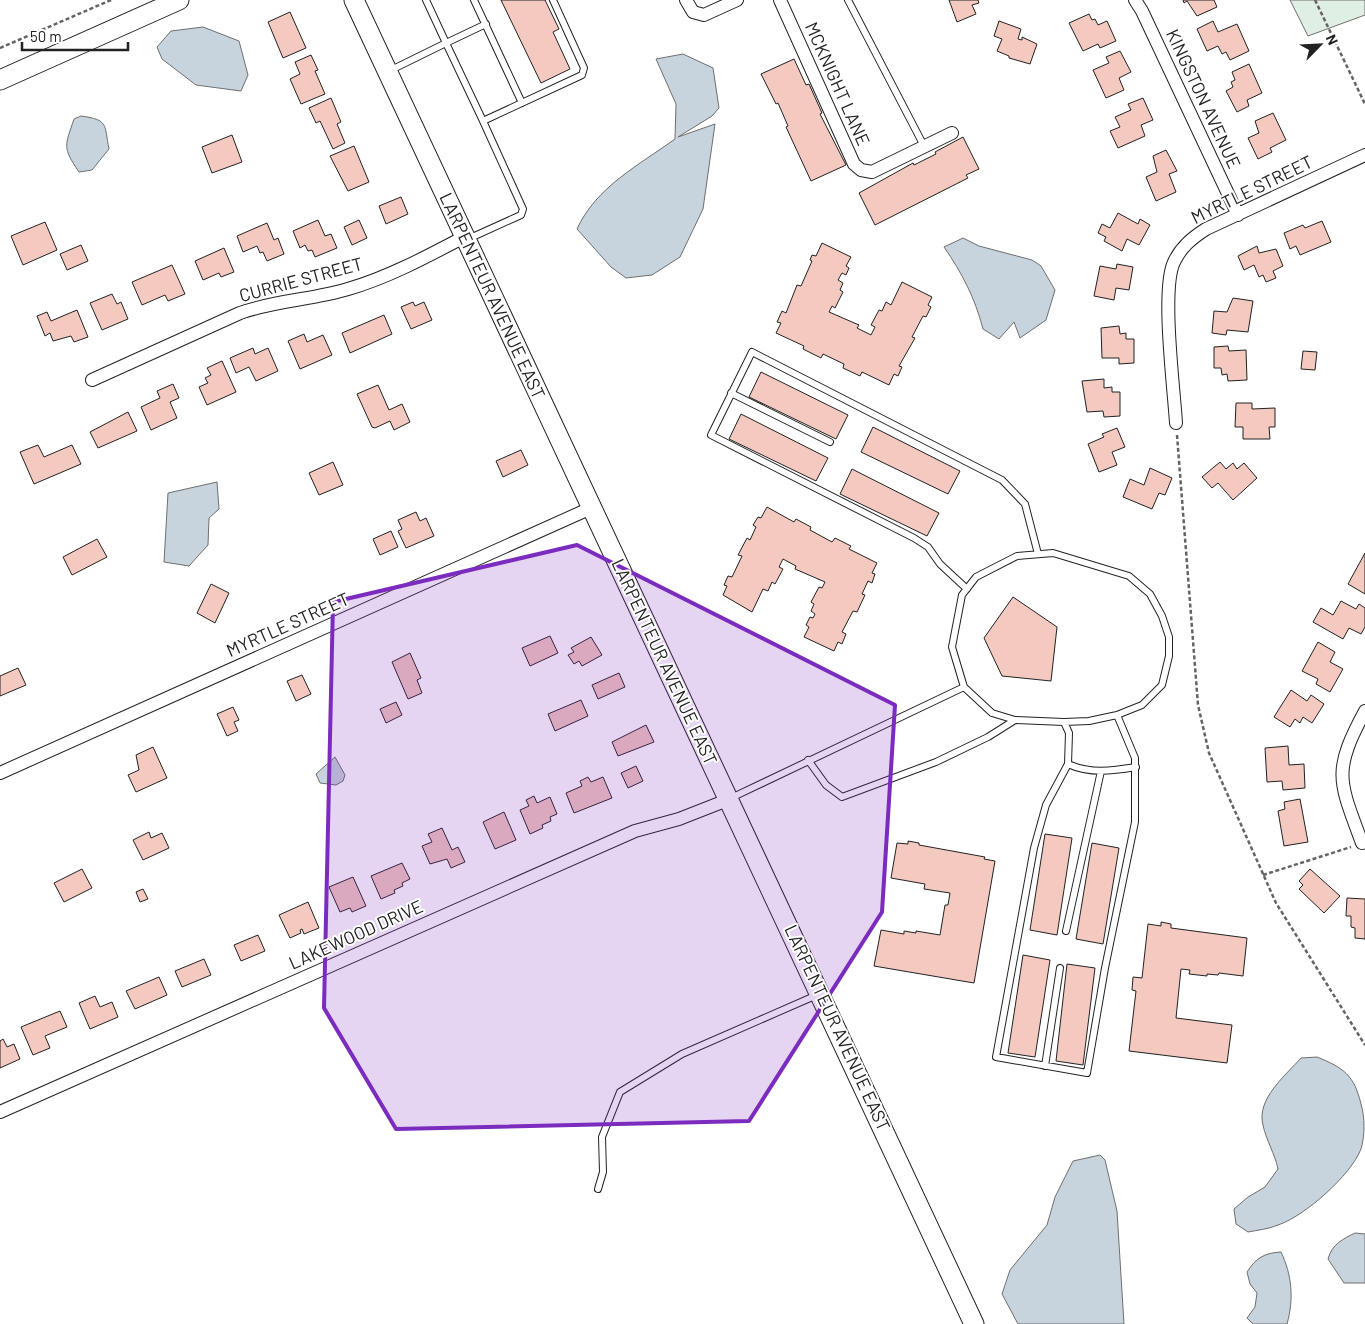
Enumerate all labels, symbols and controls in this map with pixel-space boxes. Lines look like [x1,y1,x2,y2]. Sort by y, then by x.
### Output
street label: MCKNIGHT LANE [801,18,875,149]
scale bar [22,20,129,52]
north arrow [1295,20,1345,70]
street label: KINGSTON AVENUE [1162,25,1246,172]
text: 50 m [30,27,62,45]
text: N [1323,32,1342,47]
street label: MYRTLE STREET [1187,150,1316,228]
street label: LARPENTEUR AVENUE EAST [435,189,550,402]
street label: CURRIE STREET [236,252,365,306]
street label: LARPENTEUR AVENUE EAST [607,555,722,768]
street label: MYRTLE STREET [223,587,353,661]
street label: LAKEWOOD DRIVE [285,895,426,974]
street label: LARPENTEUR AVENUE EAST [780,921,895,1134]

